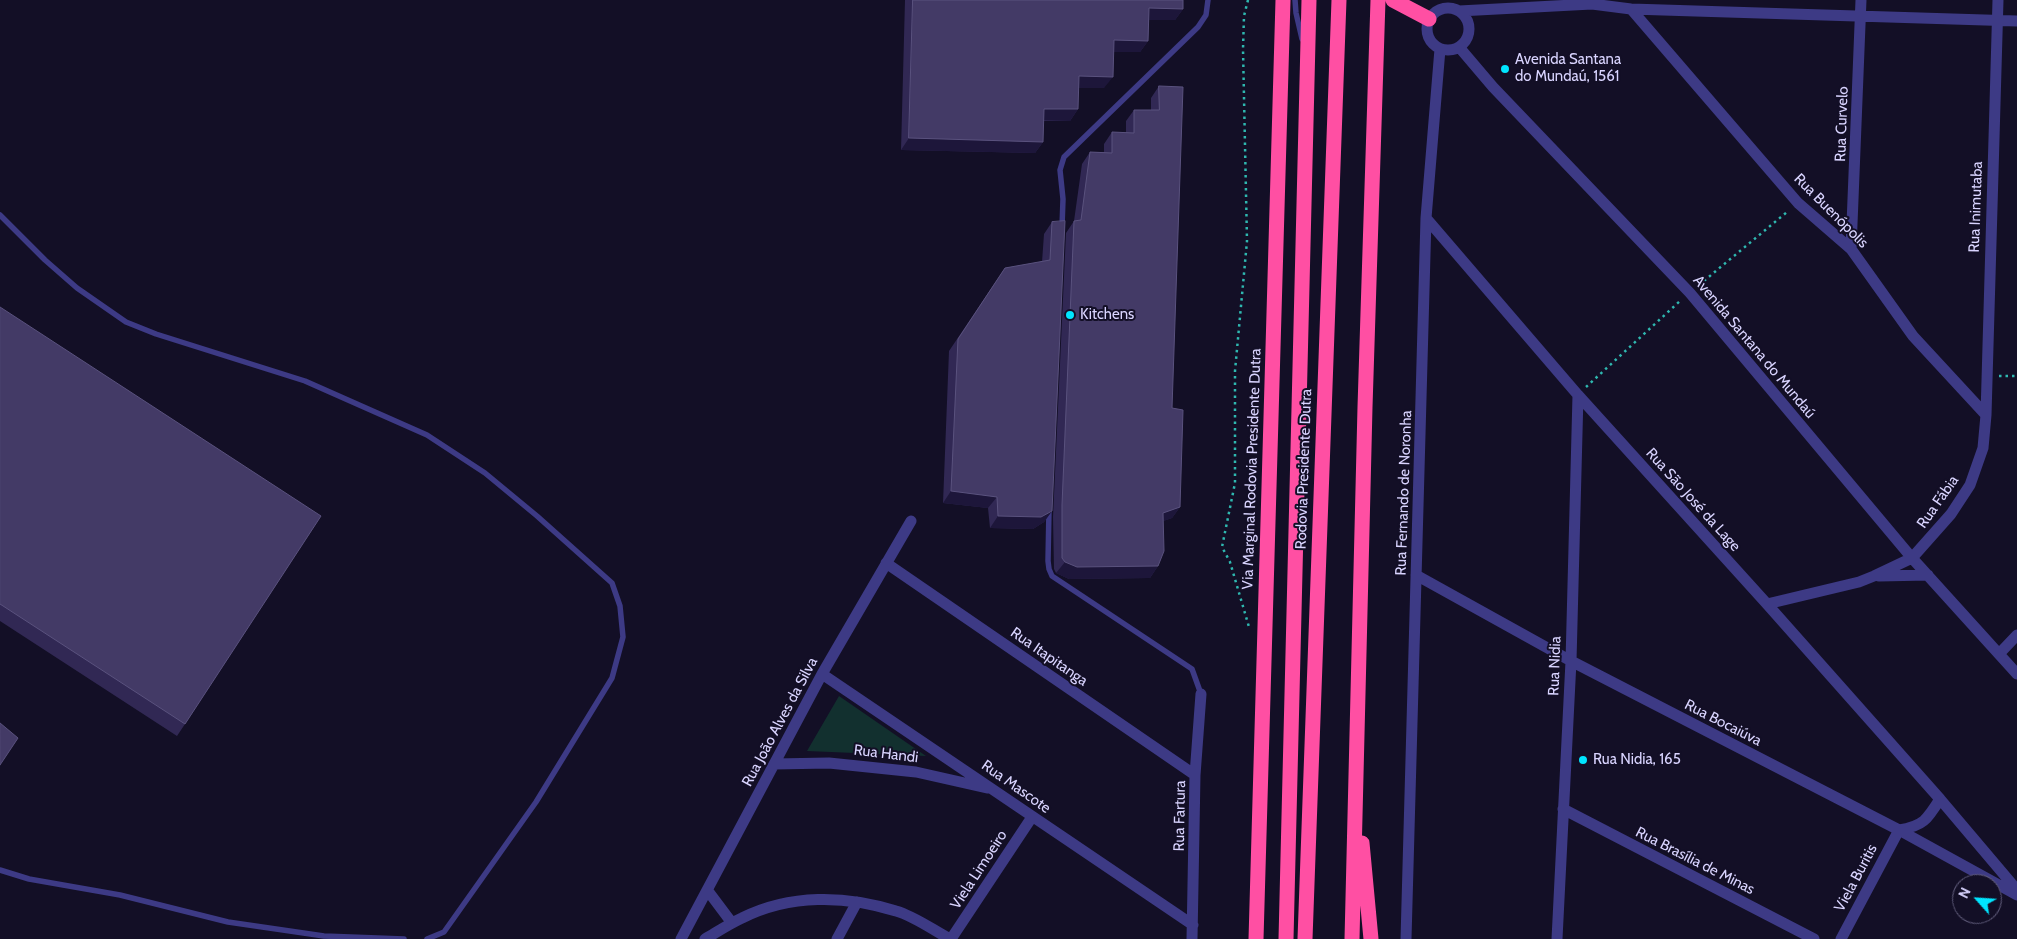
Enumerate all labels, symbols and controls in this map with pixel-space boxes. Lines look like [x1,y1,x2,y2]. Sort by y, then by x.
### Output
place label: Avenida Santana do Mundaú, 1561 [1515,51,1621,86]
marker: Avenida Santana do Mundaú, 1561 [1499,63,1511,75]
street label: Rua Curvelo [1832,86,1852,162]
street label: Rua Inimutaba [1965,161,1987,253]
street label: Rua Buenópolis [1790,170,1872,252]
street label: Avenida Santana do Mundaú [1689,272,1819,422]
place label: Kitchens [1080,306,1134,324]
marker: Kitchens [1064,309,1076,321]
street label: Via Marginal Rodovia Presidente Dutra [1239,348,1265,590]
street label: Rodovia Presidente Dutra [1292,388,1316,550]
street label: Rua Fernando de Noronha [1392,410,1416,576]
street label: Rua São José da Lage [1642,445,1744,555]
street label: Rua Fábia [1913,472,1963,532]
street label: Rua Itapitanga [1007,624,1091,690]
street label: Rua Nidia [1545,636,1565,696]
street label: Rua João Alves da Silva [738,654,822,790]
street label: Rua Bocaiúva [1681,696,1765,750]
street label: Rua Handi [853,741,919,767]
place label: Rua Nidia, 165 [1593,751,1681,769]
marker: Rua Nidia, 165 [1577,754,1589,766]
street label: Rua Mascote [978,757,1054,817]
street label: Rua Fartura [1170,780,1190,852]
street label: Rua Brasília de Minas [1633,823,1757,899]
street label: Viela Limoeiro [947,827,1011,913]
street label: Viela Buritis [1831,841,1881,915]
north arrow [1952,874,2002,924]
text: N [1954,884,1975,901]

